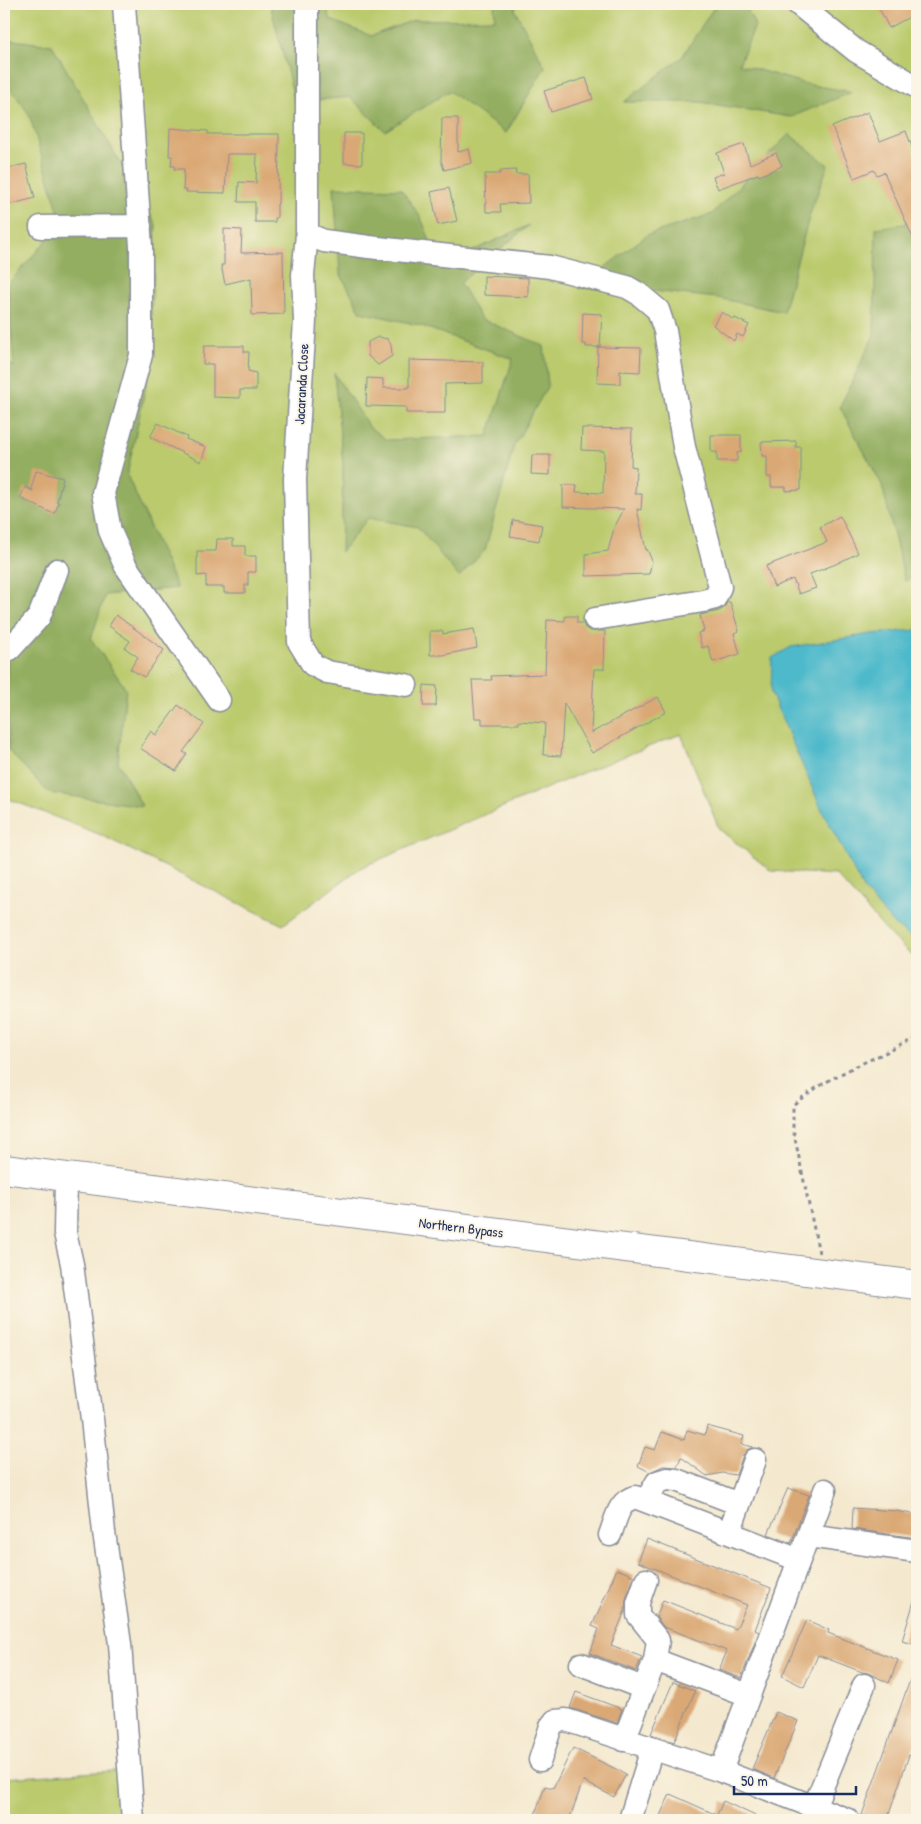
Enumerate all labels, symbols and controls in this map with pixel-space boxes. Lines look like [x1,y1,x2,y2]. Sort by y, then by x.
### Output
street label: Jacaranda Close [289,343,313,425]
street label: Northern Bypass [418,1212,504,1243]
scale bar [734,1764,856,1796]
text: 50 m [741,1770,768,1791]

